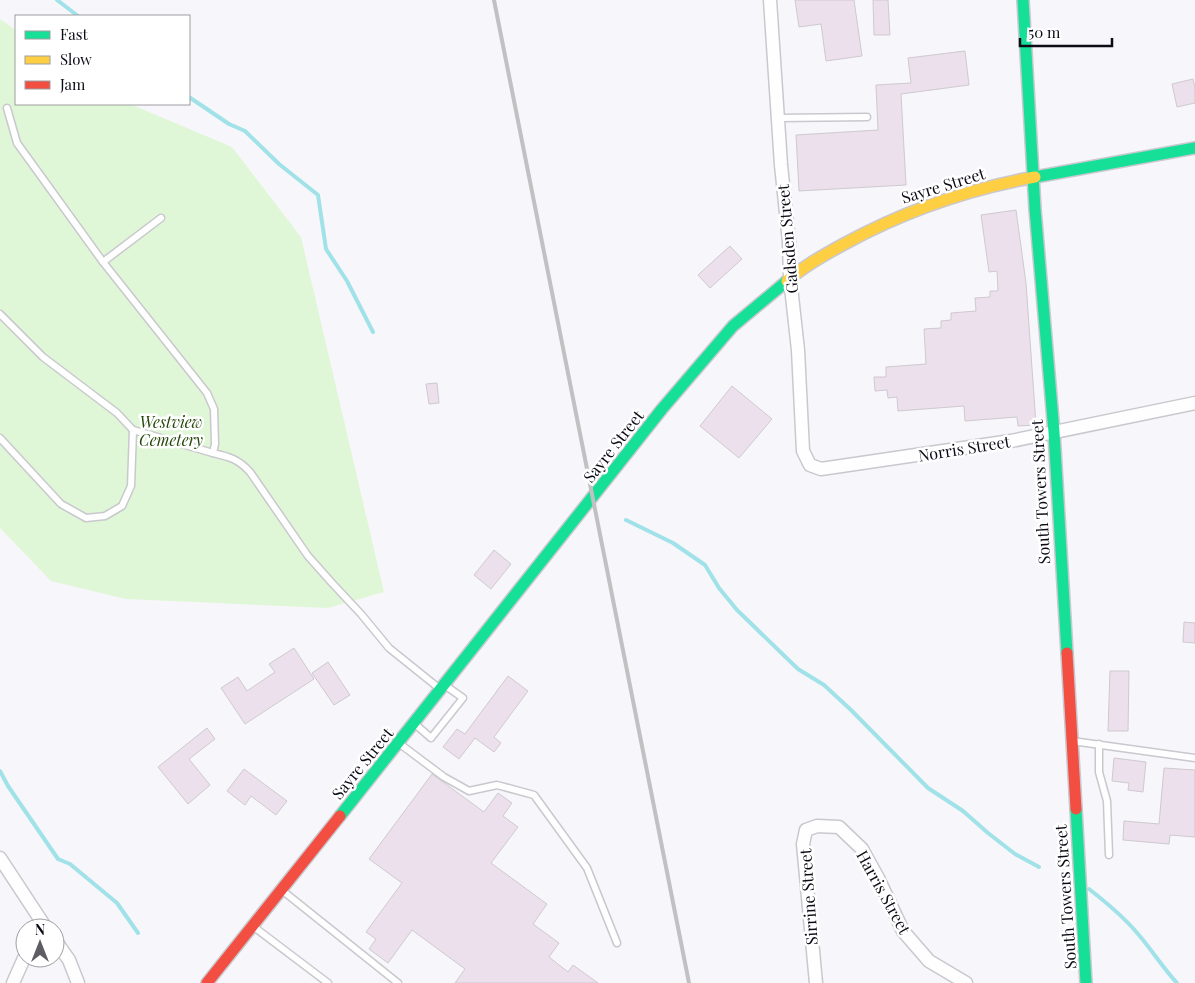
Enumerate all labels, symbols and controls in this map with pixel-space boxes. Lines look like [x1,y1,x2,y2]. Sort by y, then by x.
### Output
legend [15,15,190,105]
scale bar [1020,15,1112,47]
text: 50 m [1028,22,1061,42]
text: Fast [60,24,89,44]
text: Slow [60,49,92,69]
text: Jam [59,74,86,94]
street label: Sayre Street [899,162,988,208]
street label: Gadsden Street [772,183,802,294]
street label: Sayre Street [578,405,648,487]
park label: Westview Cemetery [139,411,203,450]
street label: South Towers Street [1026,419,1054,565]
street label: Norris Street [917,430,1012,466]
street label: Sayre Street [327,723,398,803]
street label: South Towers Street [1049,824,1081,970]
street label: Harris Street [852,846,916,938]
street label: Sirrine Street [794,848,822,946]
north arrow [15,918,65,968]
text: N [35,920,45,939]

